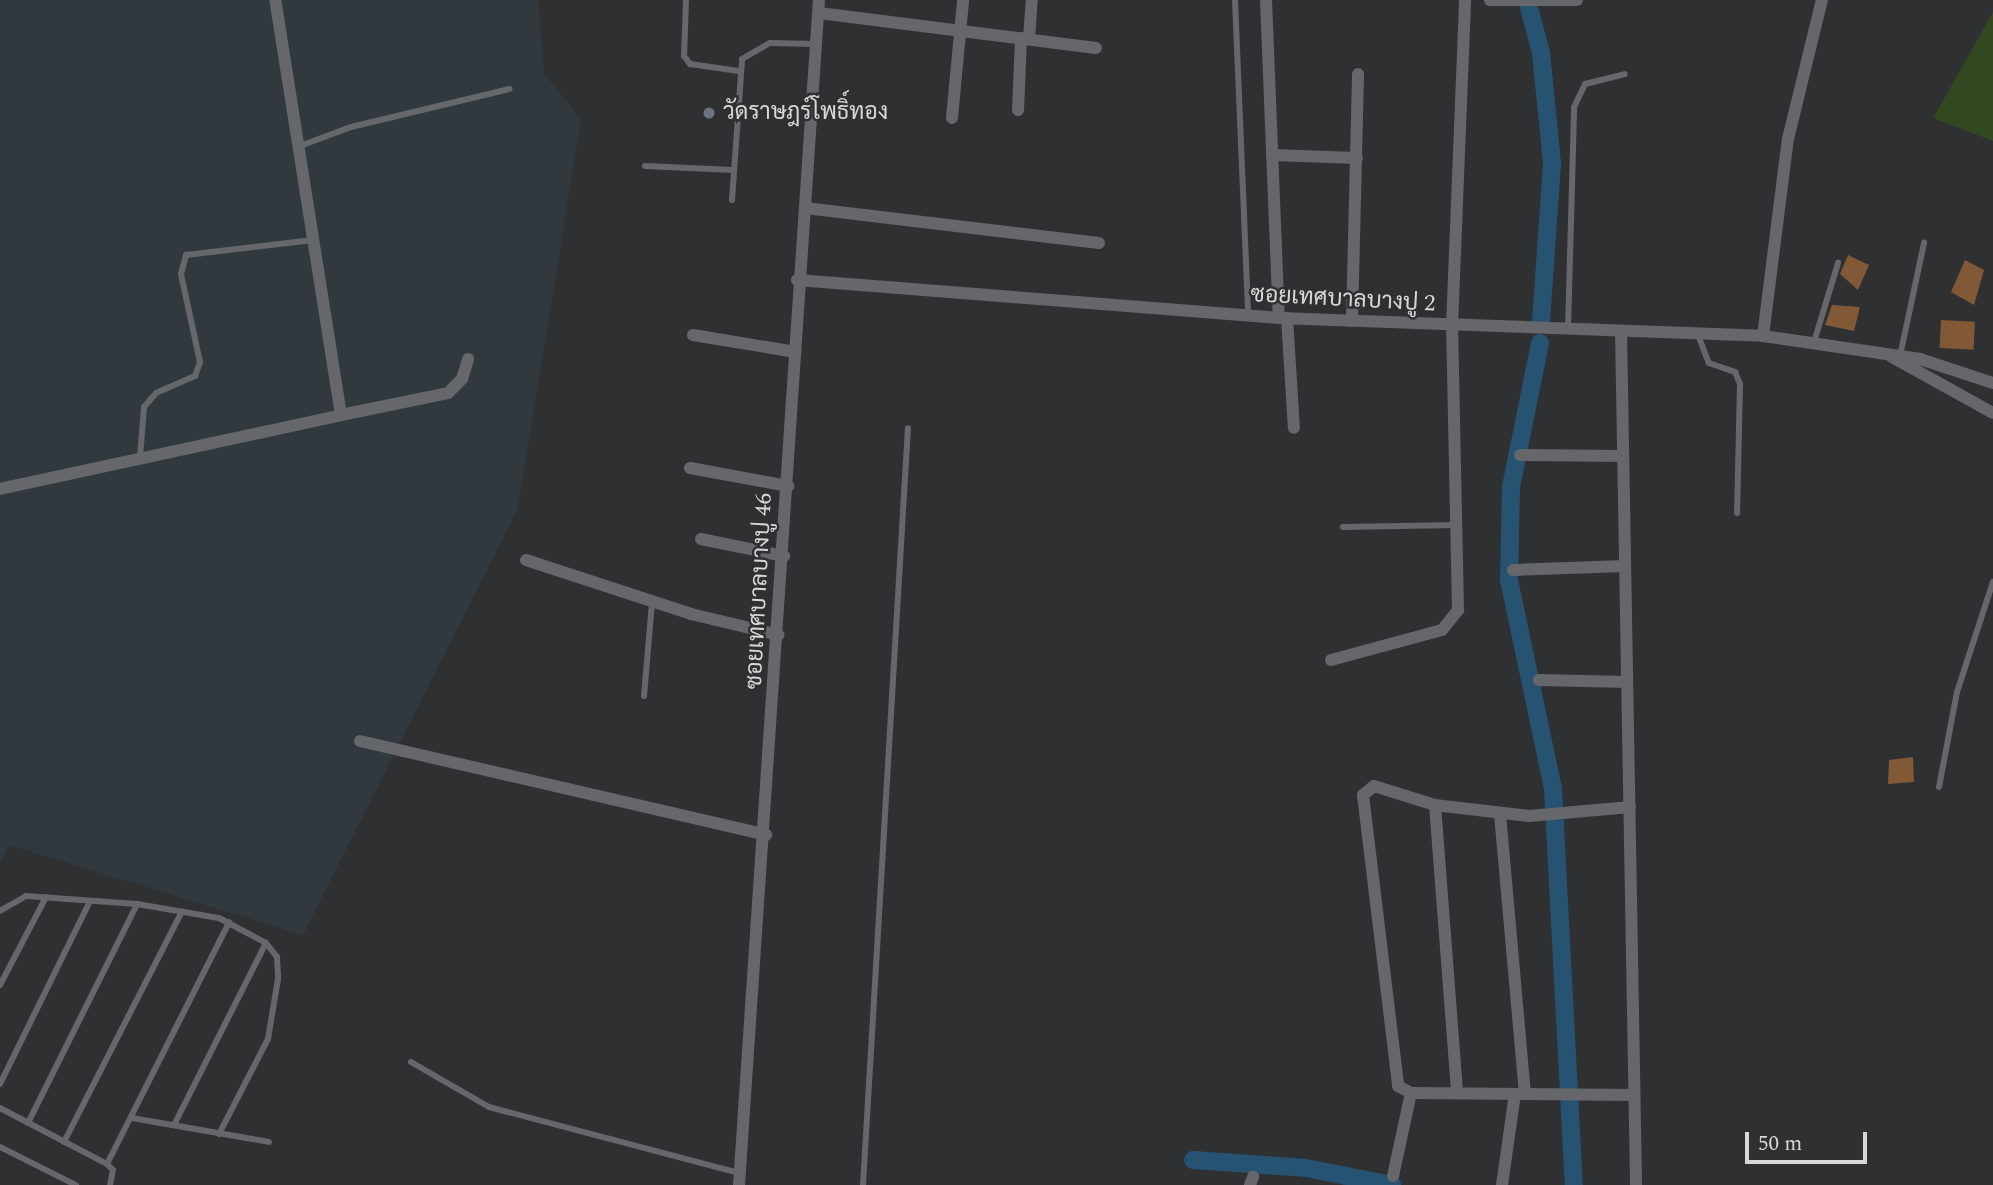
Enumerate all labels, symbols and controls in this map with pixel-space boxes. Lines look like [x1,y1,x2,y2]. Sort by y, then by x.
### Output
place label: วัดราษฎร์โพธิ์ทอง [723,99,888,127]
marker: วัดราษฎร์โพธิ์ทอง [701,105,717,121]
street label: ซอยเทศบาลบางปู 2 [1250,281,1436,319]
street label: ซอยเทศบาลบางปู 46 [741,492,779,690]
scale bar [1748,1118,1870,1162]
text: 50 m [1758,1128,1802,1160]

